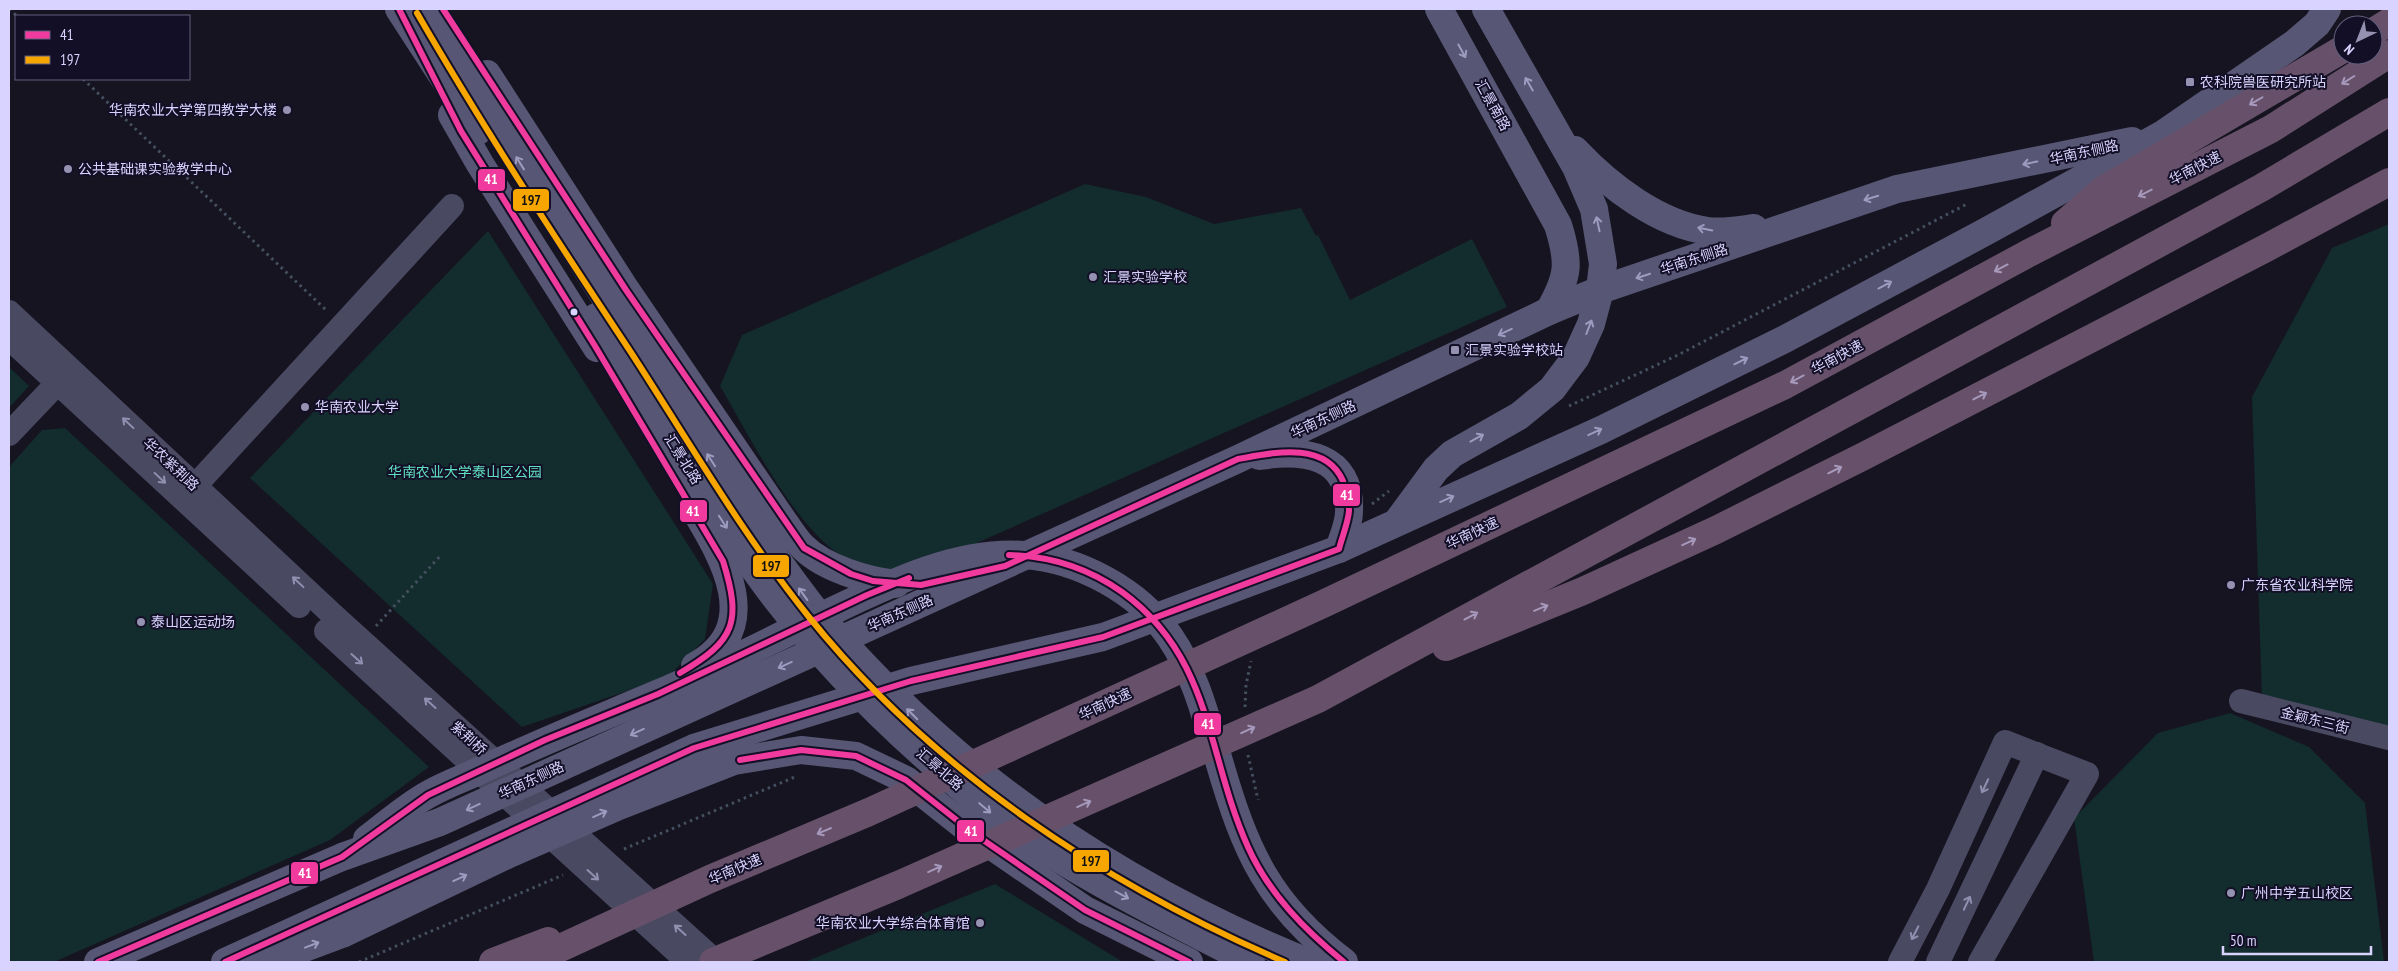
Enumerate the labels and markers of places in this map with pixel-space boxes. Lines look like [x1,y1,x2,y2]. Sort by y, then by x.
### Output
place label: 农科院兽医研究所站 [2200,73,2326,91]
marker: 农科院兽医研究所站 [2184,76,2196,88]
place label: 华南农业大学第四教学大楼 [109,101,277,119]
marker: 华南农业大学第四教学大楼 [281,104,293,116]
place label: 公共基础课实验教学中心 [78,160,232,178]
marker: 公共基础课实验教学中心 [62,163,74,175]
place label: 汇景实验学校 [1103,268,1187,286]
marker: 汇景实验学校 [1087,271,1099,283]
unlabelled marker [569,307,579,317]
place label: 汇景实验学校站 [1465,341,1563,359]
marker: 汇景实验学校站 [1449,344,1461,356]
place label: 华南农业大学 [315,398,399,416]
marker: 华南农业大学 [299,401,311,413]
place label: 广东省农业科学院 [2241,576,2353,594]
marker: 广东省农业科学院 [2225,579,2237,591]
place label: 泰山区运动场 [151,613,235,631]
marker: 泰山区运动场 [135,616,147,628]
place label: 广州中学五山校区 [2241,884,2353,902]
marker: 广州中学五山校区 [2225,887,2237,899]
place label: 华南农业大学综合体育馆 [816,914,970,932]
marker: 华南农业大学综合体育馆 [974,917,986,929]

